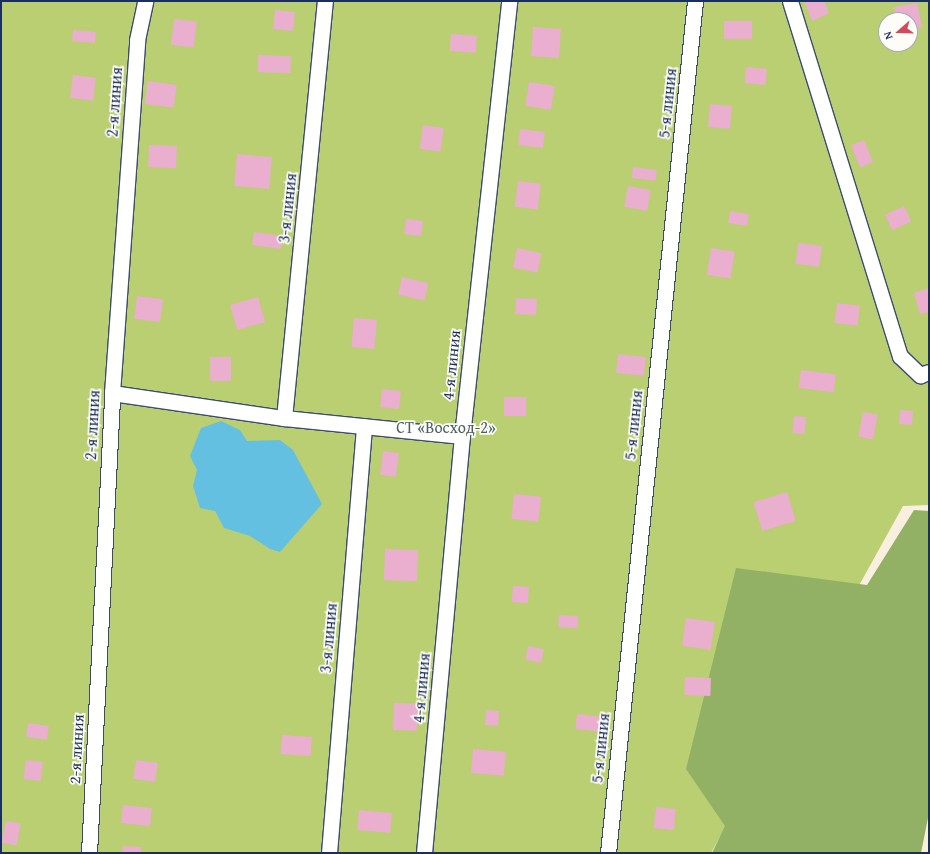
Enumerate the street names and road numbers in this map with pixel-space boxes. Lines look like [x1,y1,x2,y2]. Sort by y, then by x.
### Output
street label: 2-я линия [102,66,126,138]
street label: 5-я линия [654,67,680,139]
street label: 3-я линия [274,172,300,244]
street label: 4-я линия [438,329,464,401]
street label: 5-я линия [620,389,646,461]
street label: 2-я линия [81,390,103,460]
street label: 3-я линия [315,602,341,674]
street label: 4-я линия [408,652,434,724]
street label: 5-я линия [587,712,613,784]
street label: 2-я линия [65,714,87,784]

